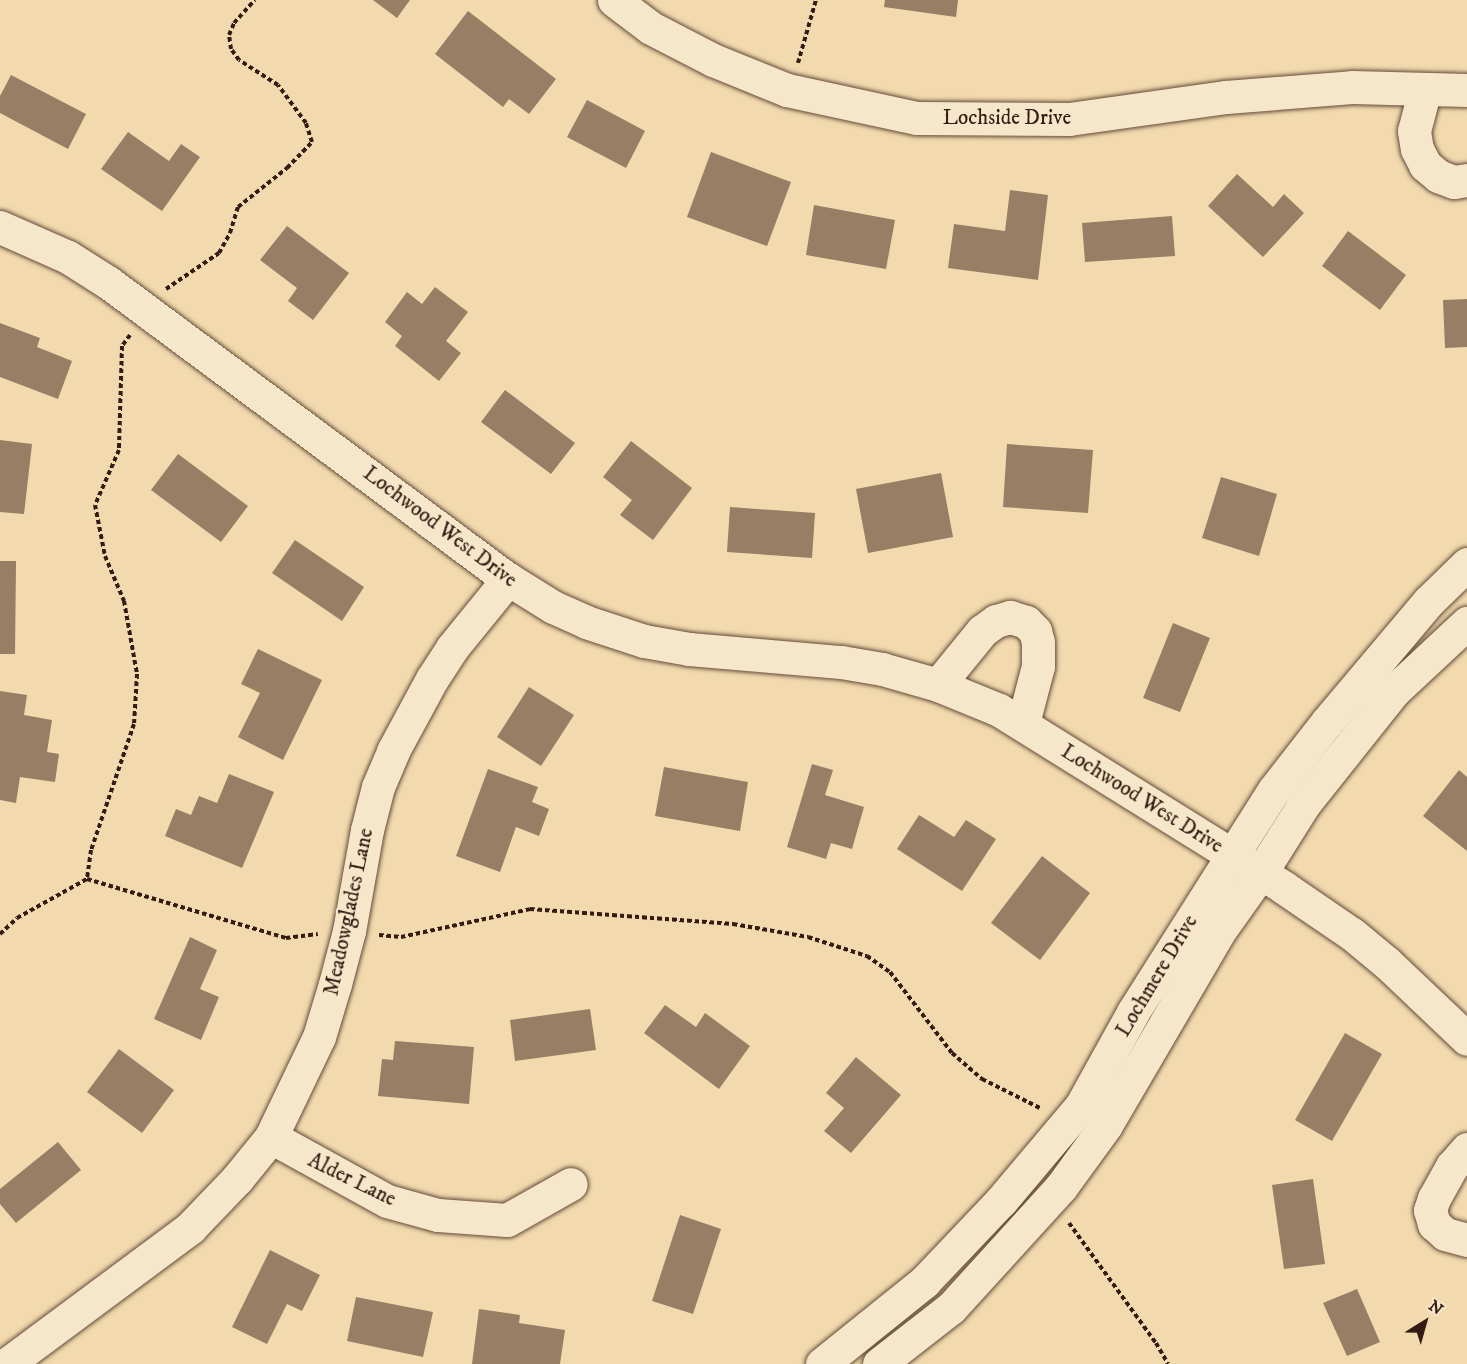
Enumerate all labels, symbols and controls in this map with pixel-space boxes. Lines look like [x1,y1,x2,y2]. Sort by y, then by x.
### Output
street label: Lochside Drive [943,105,1071,131]
street label: Lochwood West Drive [358,461,522,593]
street label: Lochwood West Drive [1056,739,1228,859]
street label: Meadowglades Lane [319,826,379,998]
street label: Lochmere Drive [1111,911,1203,1041]
street label: Alder Lane [304,1148,400,1212]
north arrow [1395,1292,1455,1352]
text: N [1425,1296,1447,1320]

